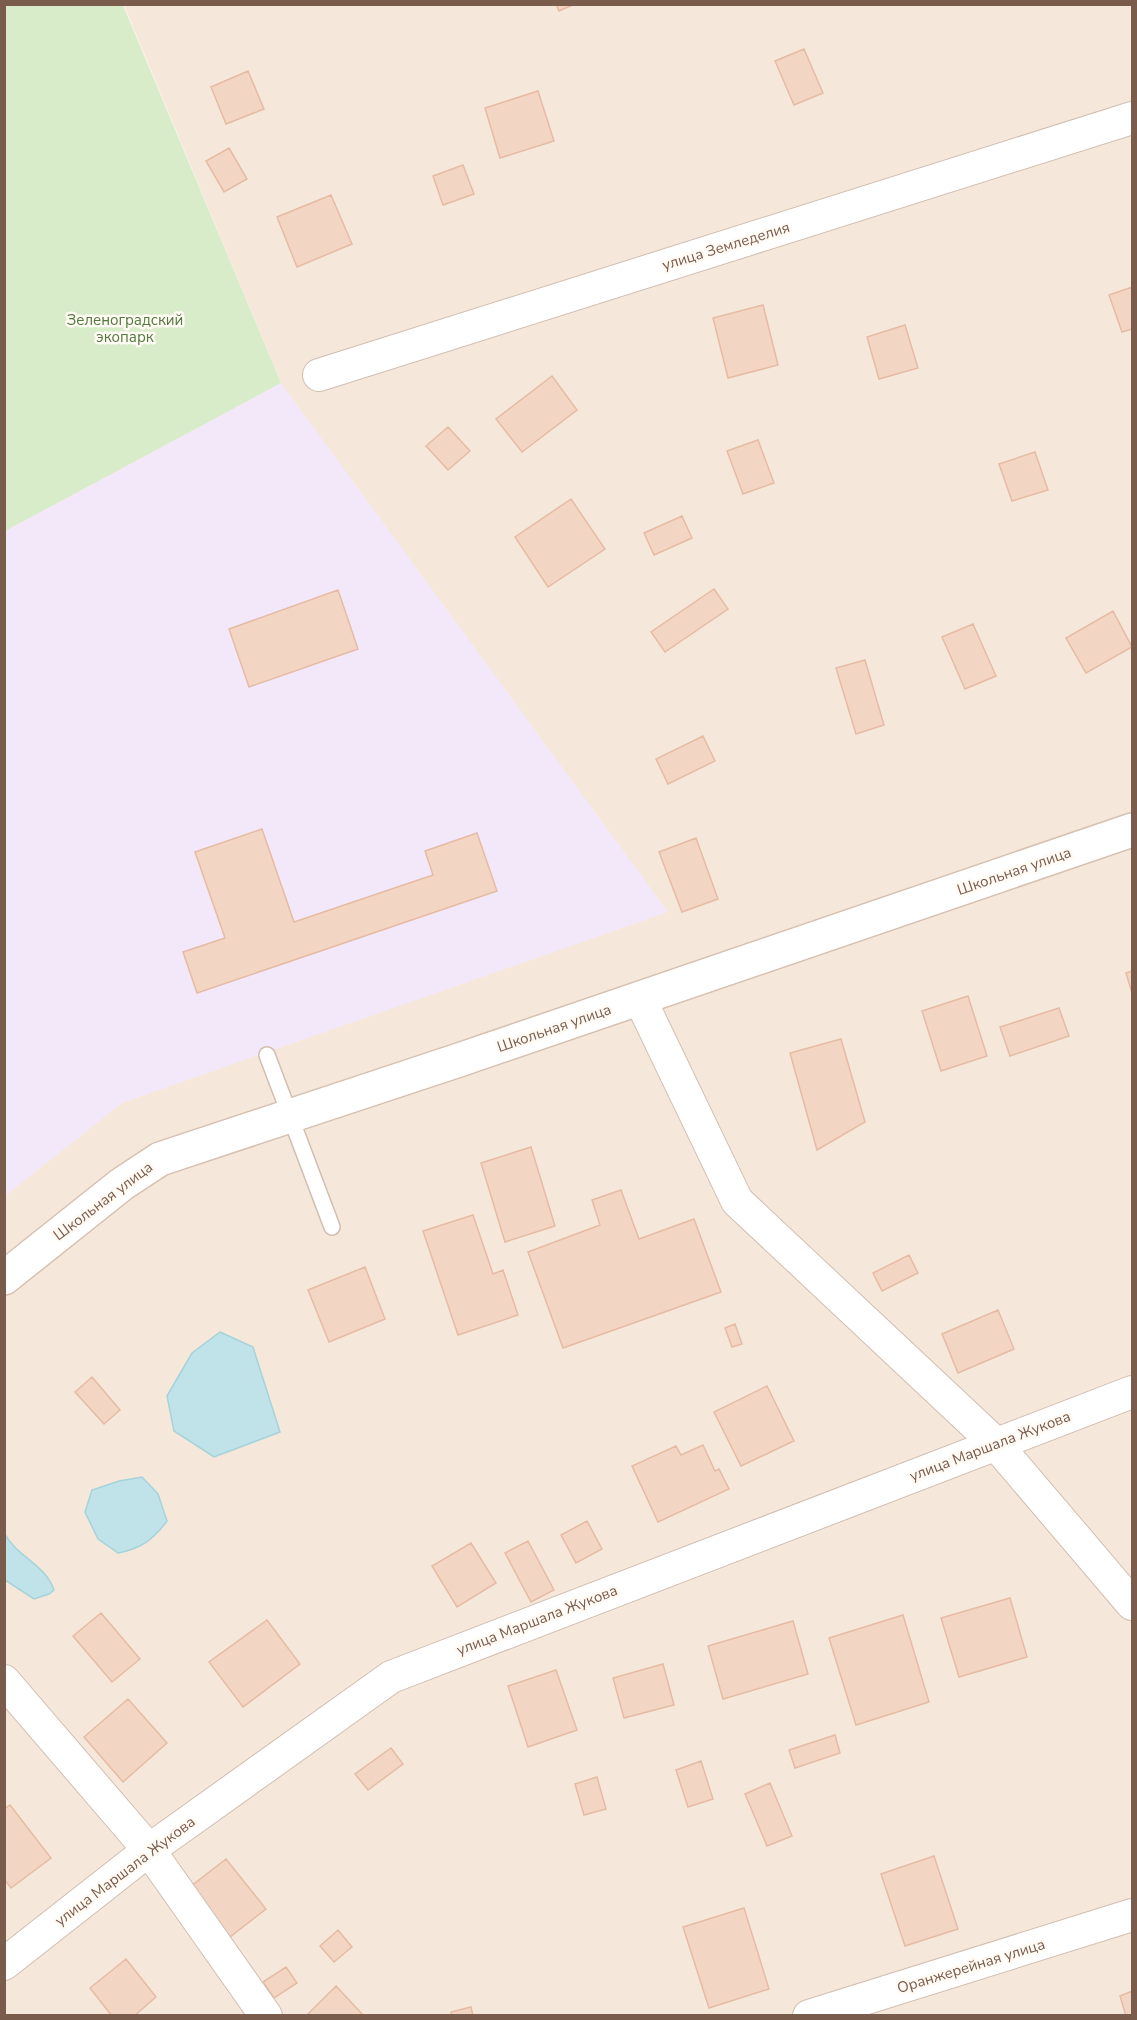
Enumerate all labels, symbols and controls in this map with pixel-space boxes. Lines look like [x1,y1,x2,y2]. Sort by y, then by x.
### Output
street label: улица Земледелия [660,217,792,275]
park label: Зеленоградский экопарк [67,310,183,347]
street label: Школьная улица [954,842,1074,900]
street label: Школьная улица [494,999,614,1057]
street label: Школьная улица [49,1157,157,1245]
street label: улица Маршала Жукова [907,1406,1073,1486]
street label: улица Маршала Жукова [454,1580,620,1660]
street label: улица Маршала Жукова [51,1812,199,1930]
street label: Оранжерейная улица [895,1934,1047,1998]

